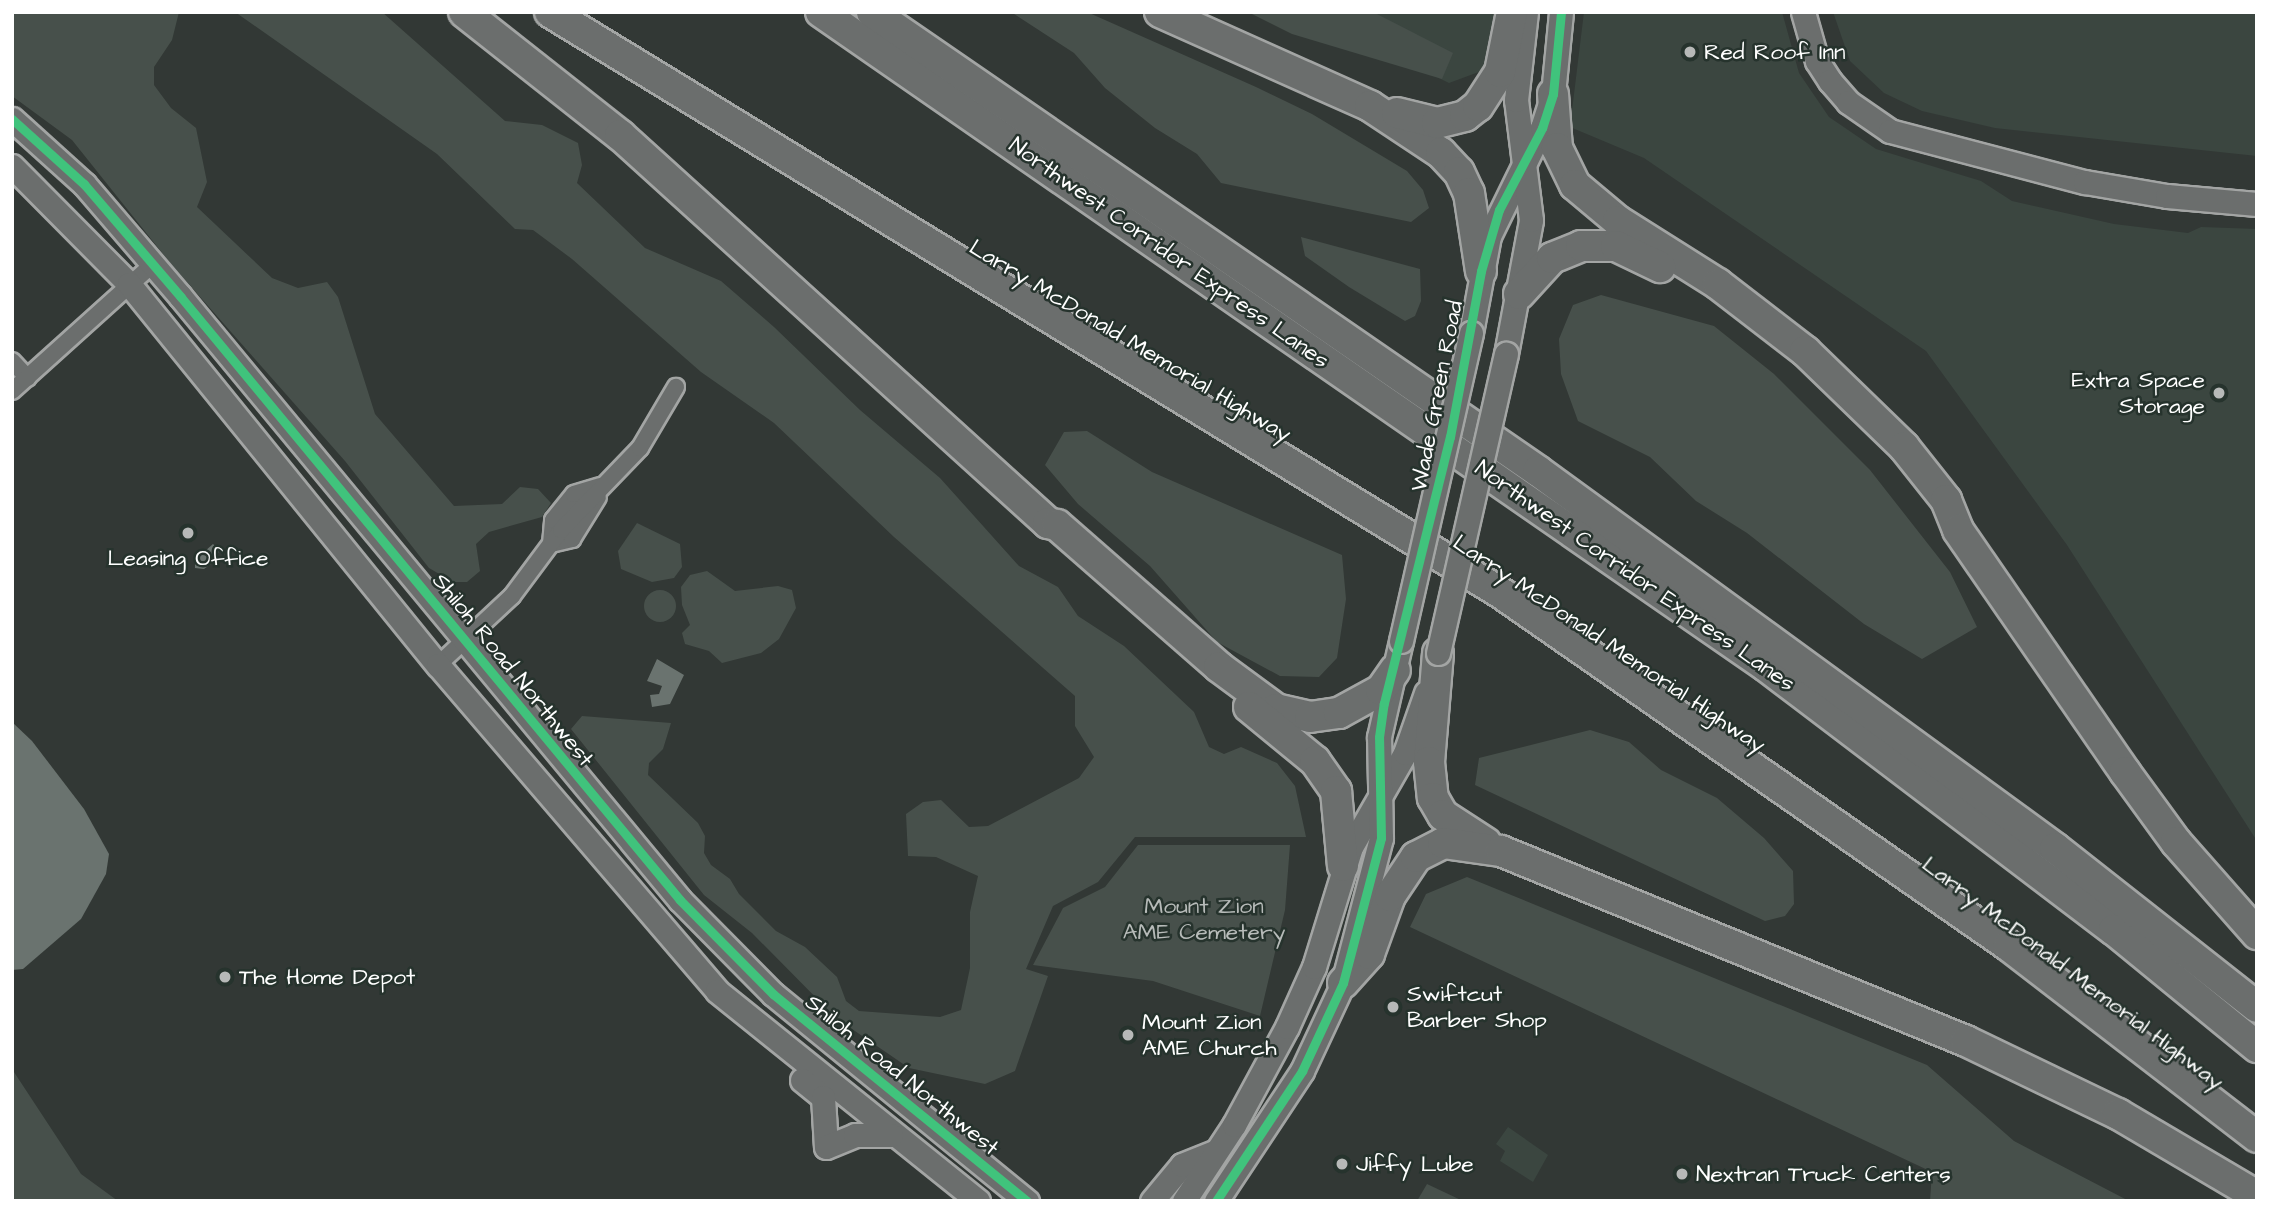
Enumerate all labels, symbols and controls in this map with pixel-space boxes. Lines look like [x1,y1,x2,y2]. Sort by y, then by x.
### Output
place label: Red Roof Inn [1704,38,1845,66]
marker: Red Roof Inn [1682,44,1698,60]
street label: Northwest Corridor Express Lanes [1004,131,1334,375]
street label: Larry McDonald Memorial Highway [964,234,1296,448]
street label: Wade Green Road [1405,298,1469,494]
place label: Extra Space Storage [2071,366,2205,420]
marker: Extra Space Storage [2211,385,2227,401]
street label: Northwest Corridor Express Lanes [1470,454,1800,698]
marker: Leasing Office [180,525,196,541]
street label: Larry McDonald Memorial Highway [1448,529,1770,759]
place label: Leasing Office [108,544,268,572]
street label: Shiloh Road Northwest [426,567,600,773]
street label: Larry McDonald Memorial Highway [1917,850,2229,1096]
park label: Mount Zion AME Cemetery [1123,892,1285,946]
place label: The Home Depot [239,963,415,991]
marker: The Home Depot [217,969,233,985]
place label: Swiftcut Barber Shop [1407,980,1547,1034]
street label: Shiloh Road Northwest [799,988,1005,1162]
marker: Swiftcut Barber Shop [1385,999,1401,1015]
place label: Mount Zion AME Church [1142,1008,1277,1062]
marker: Mount Zion AME Church [1120,1027,1136,1043]
place label: Jiffy Lube [1356,1150,1474,1178]
marker: Jiffy Lube [1334,1156,1350,1172]
place label: Nextran Truck Centers [1696,1160,1951,1188]
marker: Nextran Truck Centers [1674,1166,1690,1182]

